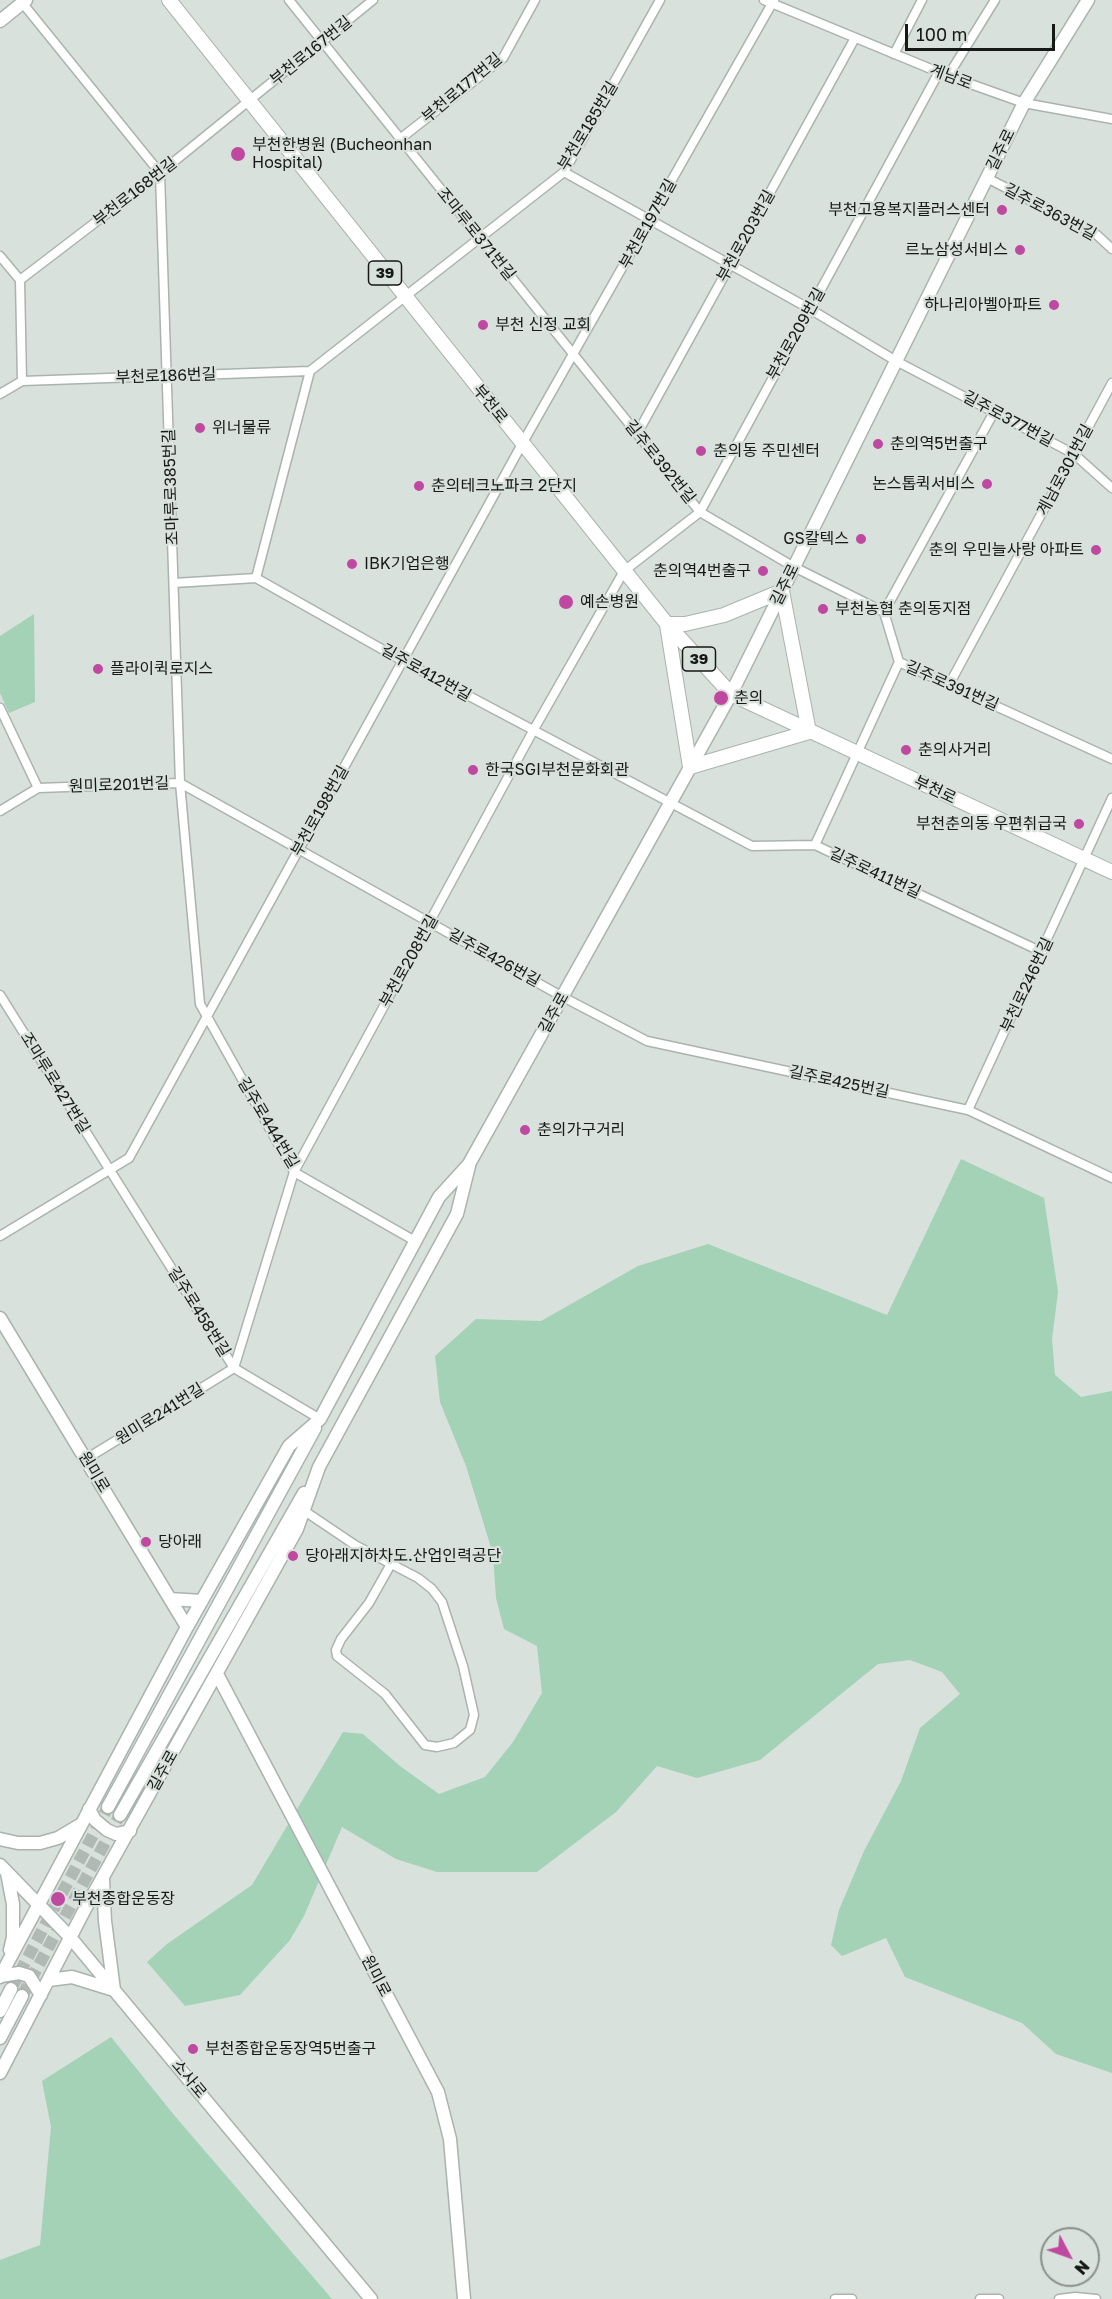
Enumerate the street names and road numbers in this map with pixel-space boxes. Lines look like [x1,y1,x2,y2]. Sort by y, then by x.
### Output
street label: 부천로167번길 [266,12,356,90]
street label: 부천로177번길 [418,49,506,127]
street label: 계남로 [927,60,975,94]
street label: 부천로185번길 [554,78,622,174]
street label: 길주로 [983,126,1019,174]
street label: 부천로168번길 [89,153,181,231]
street label: 부천로197번길 [615,176,681,272]
street label: 길주로363번길 [1000,180,1100,244]
street label: 조마루로371번길 [433,184,519,284]
street label: 부천로203번길 [713,187,779,285]
road number: 39 [368,261,402,285]
street label: 부천로209번길 [763,285,829,383]
street label: 부천로186번길 [115,365,217,387]
street label: 부천로 [469,381,511,427]
street label: 길주로377번길 [959,387,1057,451]
street label: 길주로392번길 [620,416,700,508]
street label: 계남로301번길 [1033,421,1097,519]
street label: 조마루로385번길 [159,428,183,546]
street label: 길주로 [767,561,803,609]
street label: 길주로412번길 [377,640,475,706]
road number: 39 [682,647,716,671]
street label: 길주로391번길 [902,657,1002,715]
street label: 부천로198번길 [287,762,353,860]
street label: 부천로 [911,772,959,808]
street label: 원미로201번길 [68,774,170,796]
street label: 길주로411번길 [826,843,924,903]
street label: 부천로208번길 [376,911,442,1011]
street label: 길주로426번길 [445,925,543,991]
street label: 부천로246번길 [997,935,1057,1035]
street label: 길주로 [535,989,573,1037]
street label: 조마루로427번길 [16,1029,94,1137]
street label: 길주로425번길 [787,1062,891,1102]
street label: 길주로444번길 [233,1074,303,1172]
street label: 길주로458번길 [164,1263,234,1361]
street label: 원미로241번길 [112,1379,208,1449]
street label: 원미로 [74,1448,114,1496]
street label: 길주로 [144,1747,182,1795]
street label: 원미로 [357,1952,395,2000]
street label: 소사로 [167,2056,211,2102]

